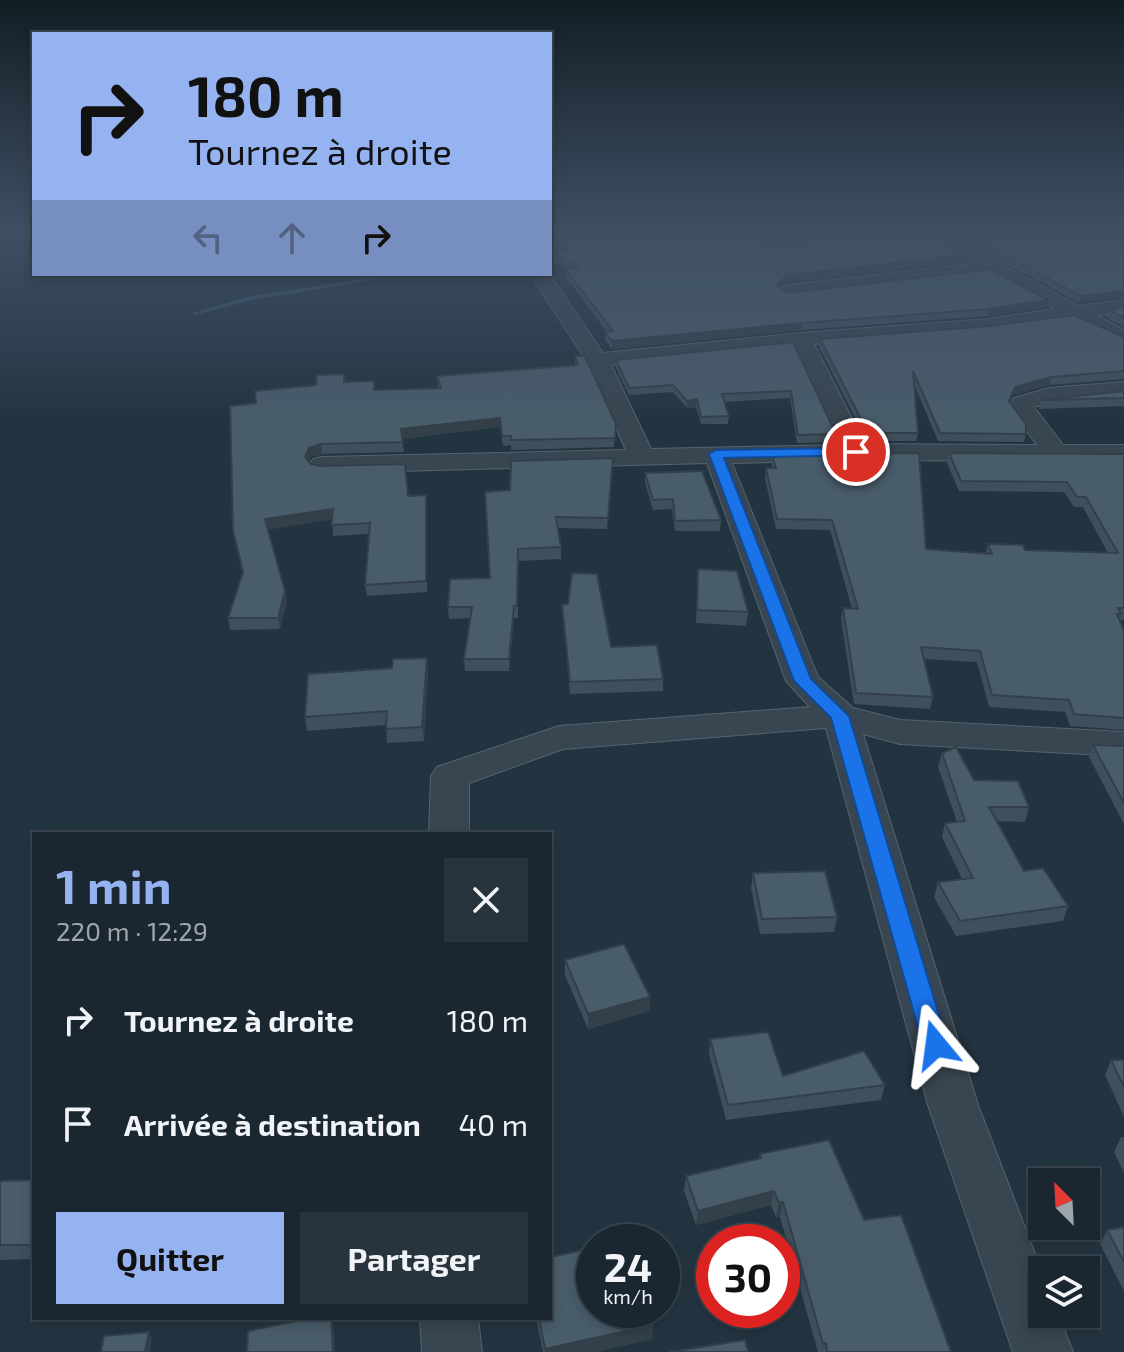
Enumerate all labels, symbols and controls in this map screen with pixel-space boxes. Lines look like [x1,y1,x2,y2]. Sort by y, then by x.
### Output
text: 180 m [188,61,344,128]
icon: right [56,64,160,168]
text: Tournez à droite [188,129,452,172]
icon: left [186,216,230,260]
icon: ahead [270,216,314,260]
icon: right [354,216,398,260]
pin [822,418,890,486]
icon: arrive [834,430,878,474]
text: 1 min [56,856,172,914]
button: close [444,858,528,942]
text: 220 m · 12:29 [56,915,208,946]
icon: right [56,998,100,1042]
text: Tournez à droite [124,1002,354,1038]
text: 180 m [447,1002,528,1038]
position arrow [894,1003,978,1087]
icon: arrive [56,1102,100,1146]
text: Arrivée à destination [124,1106,421,1142]
text: 40 m [458,1106,528,1142]
north arrow [1028,1168,1100,1240]
map controls [1028,1168,1100,1328]
button: Quitter [56,1212,284,1304]
button: Partager [300,1212,528,1304]
speed limit sign: 30 [696,1224,800,1328]
text: 24 [604,1242,652,1290]
button: layers [1028,1256,1100,1328]
text: km/h [603,1284,653,1308]

